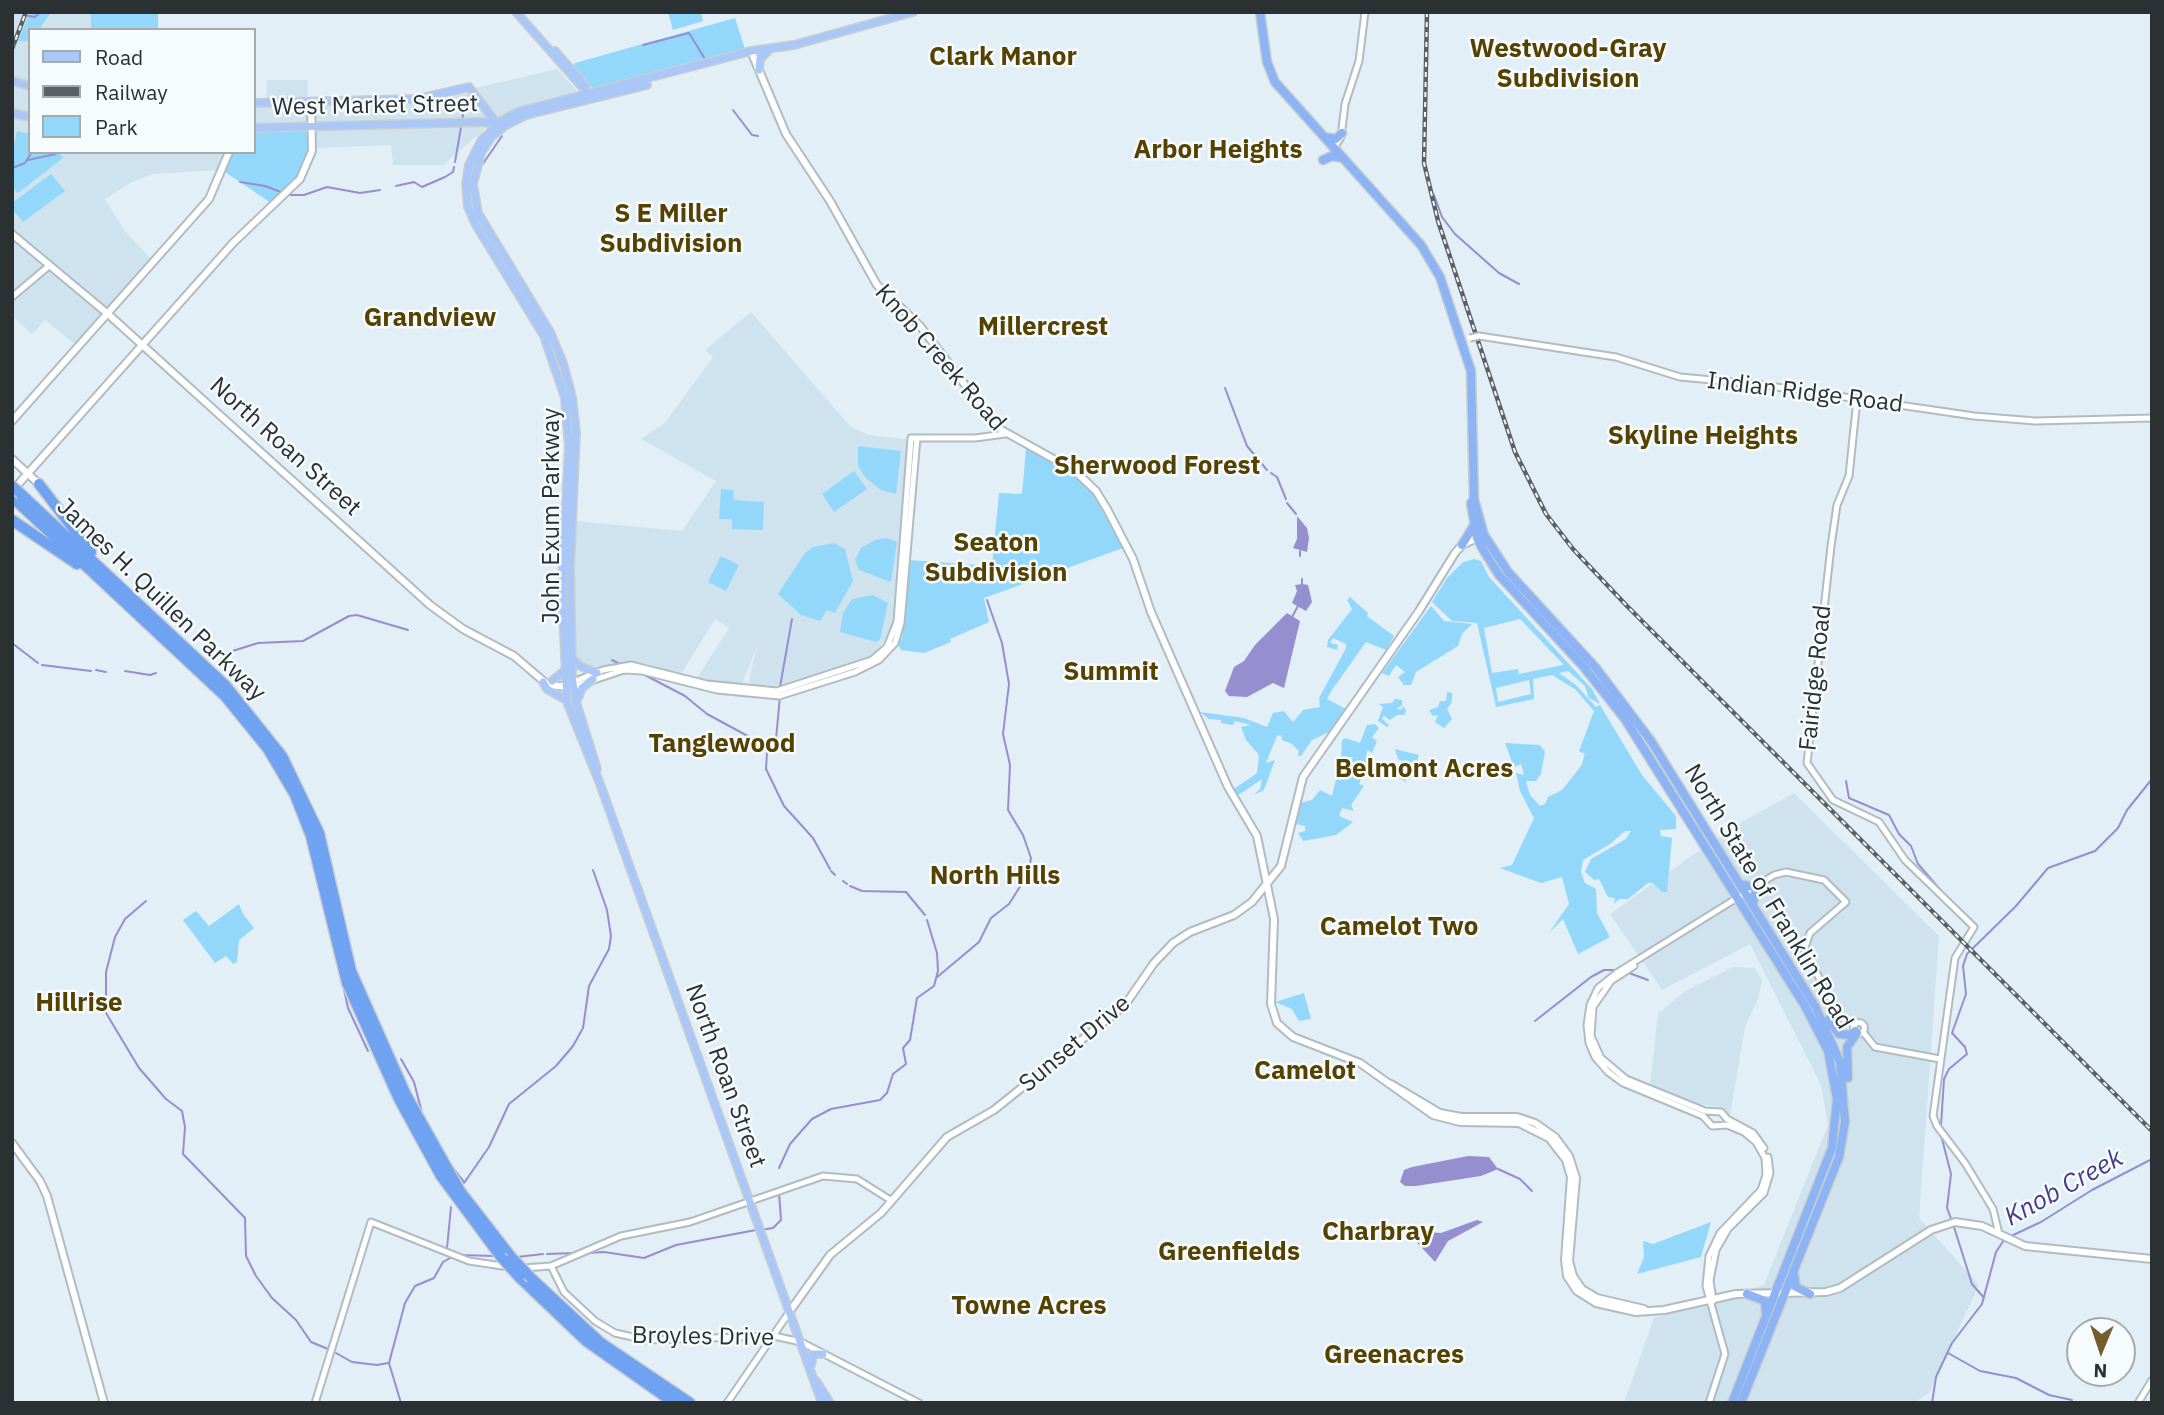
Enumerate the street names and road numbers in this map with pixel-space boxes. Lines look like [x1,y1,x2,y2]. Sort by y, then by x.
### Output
street label: West Market Street [272,90,478,122]
street label: Knob Creek Road [868,279,1012,437]
street label: Indian Ridge Road [1705,367,1905,419]
street label: North Roan Street [203,372,367,522]
street label: John Exum Parkway [538,408,566,624]
street label: James H. Quillen Parkway [51,493,271,707]
street label: Fairidge Road [1794,604,1838,752]
street label: North State of Franklin Road [1677,759,1859,1035]
street label: North Roan Street [678,980,772,1172]
street label: Sunset Drive [1014,989,1136,1099]
street label: Broyles Drive [632,1321,774,1353]

